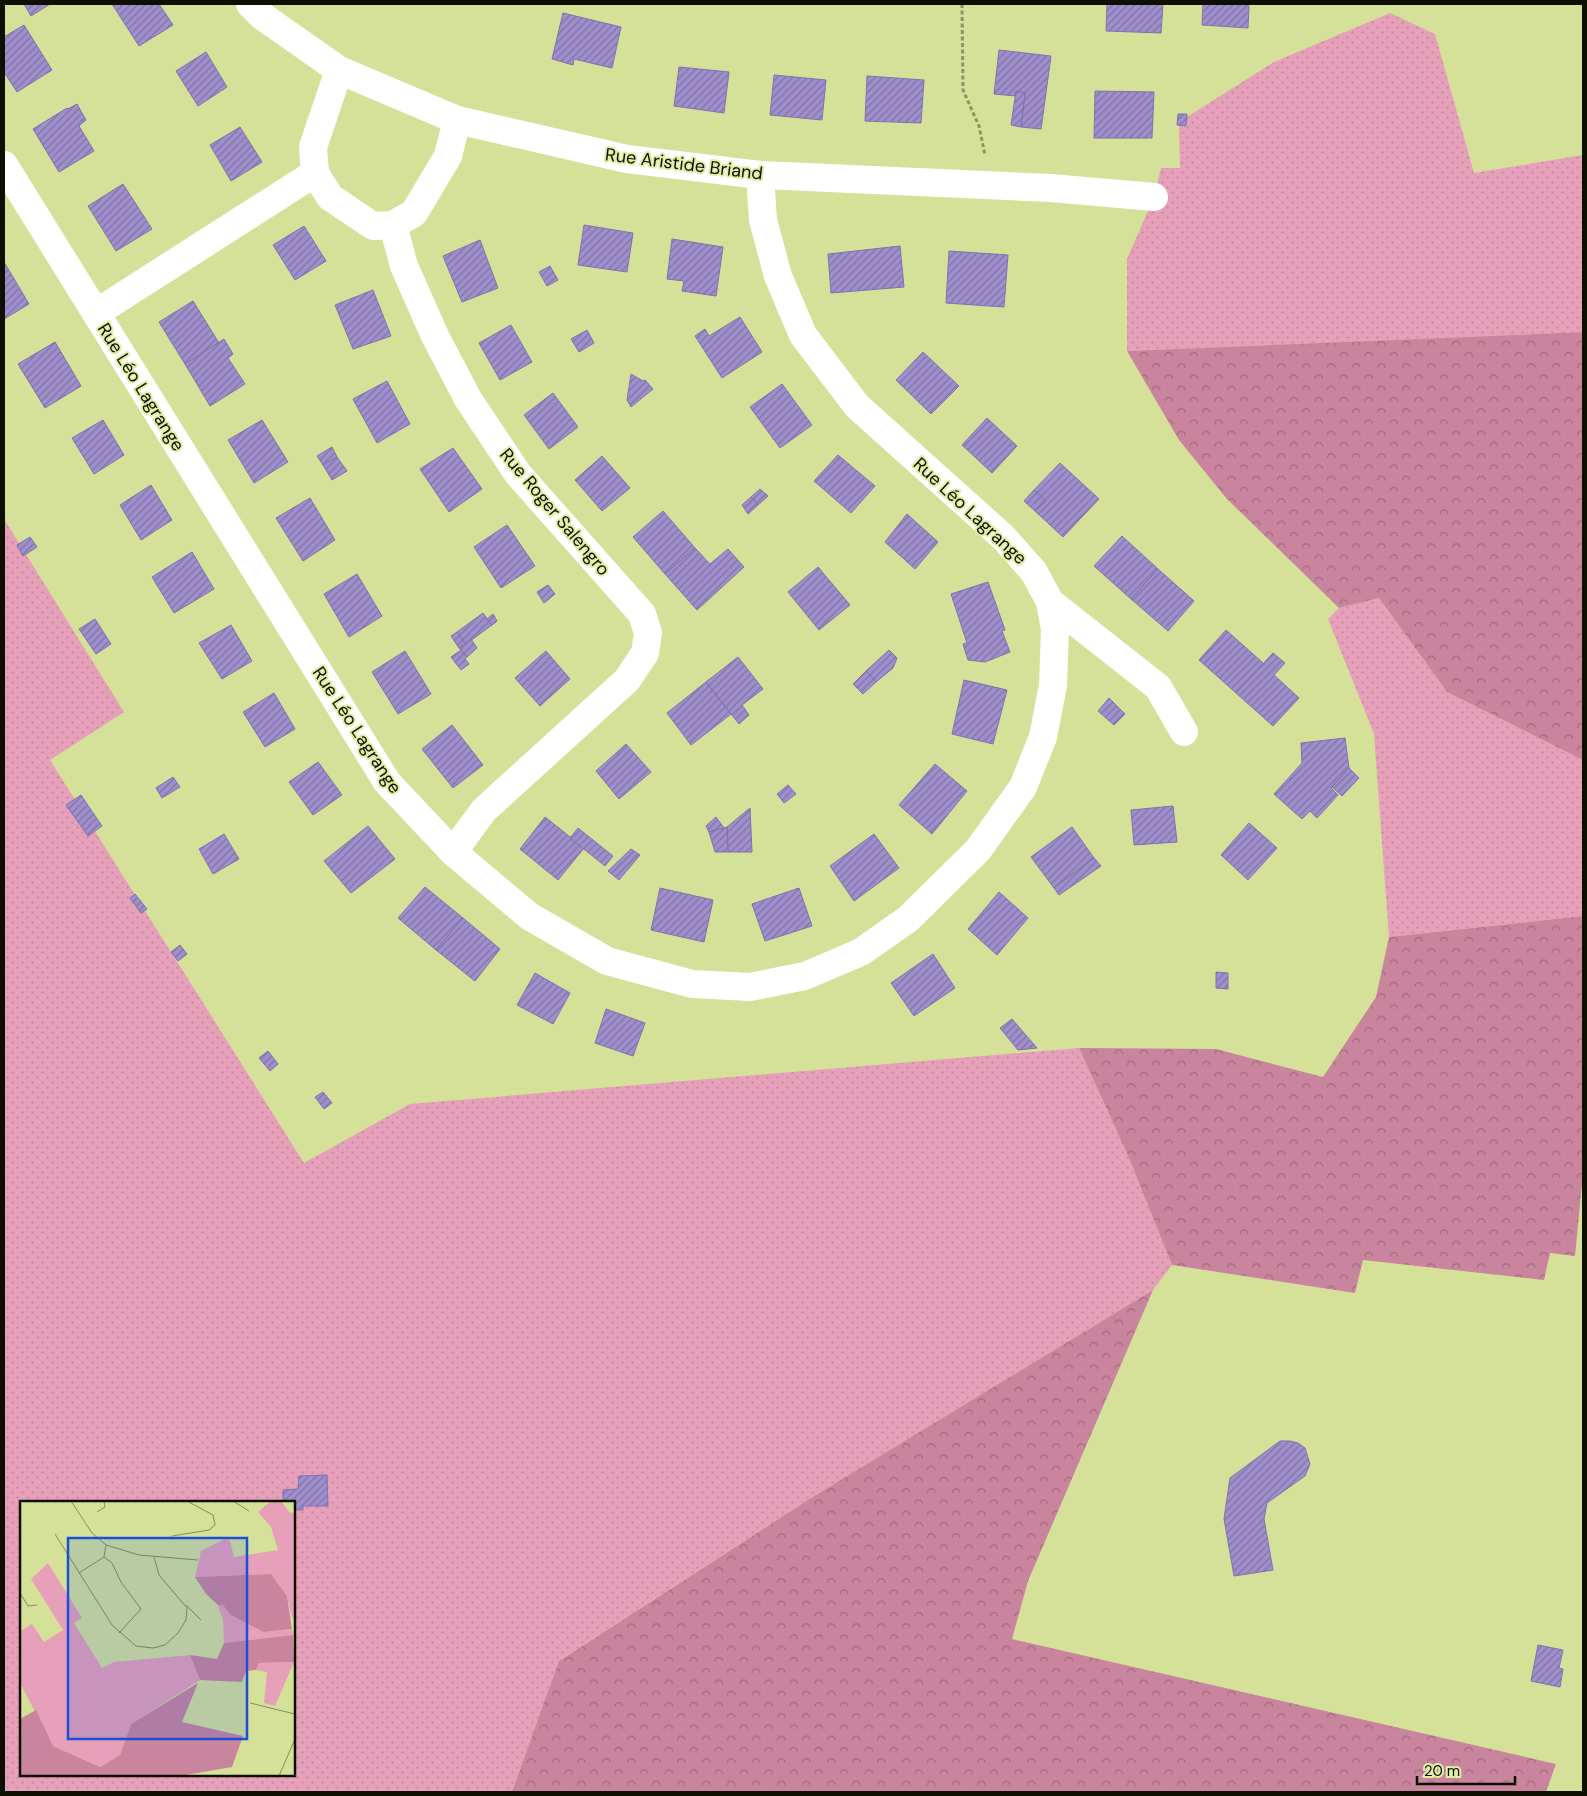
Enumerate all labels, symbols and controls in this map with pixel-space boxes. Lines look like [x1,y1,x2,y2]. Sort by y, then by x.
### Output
street label: Rue Aristide Briand [604,142,764,186]
street label: Rue Léo Lagrange [92,318,190,456]
street label: Rue Roger Salengro [494,443,616,581]
street label: Rue Léo Lagrange [908,452,1032,570]
street label: Rue Léo Lagrange [307,662,407,798]
inset map [20,1501,295,1776]
scale bar [1417,1754,1514,1786]
text: 20 m [1424,1761,1460,1781]

